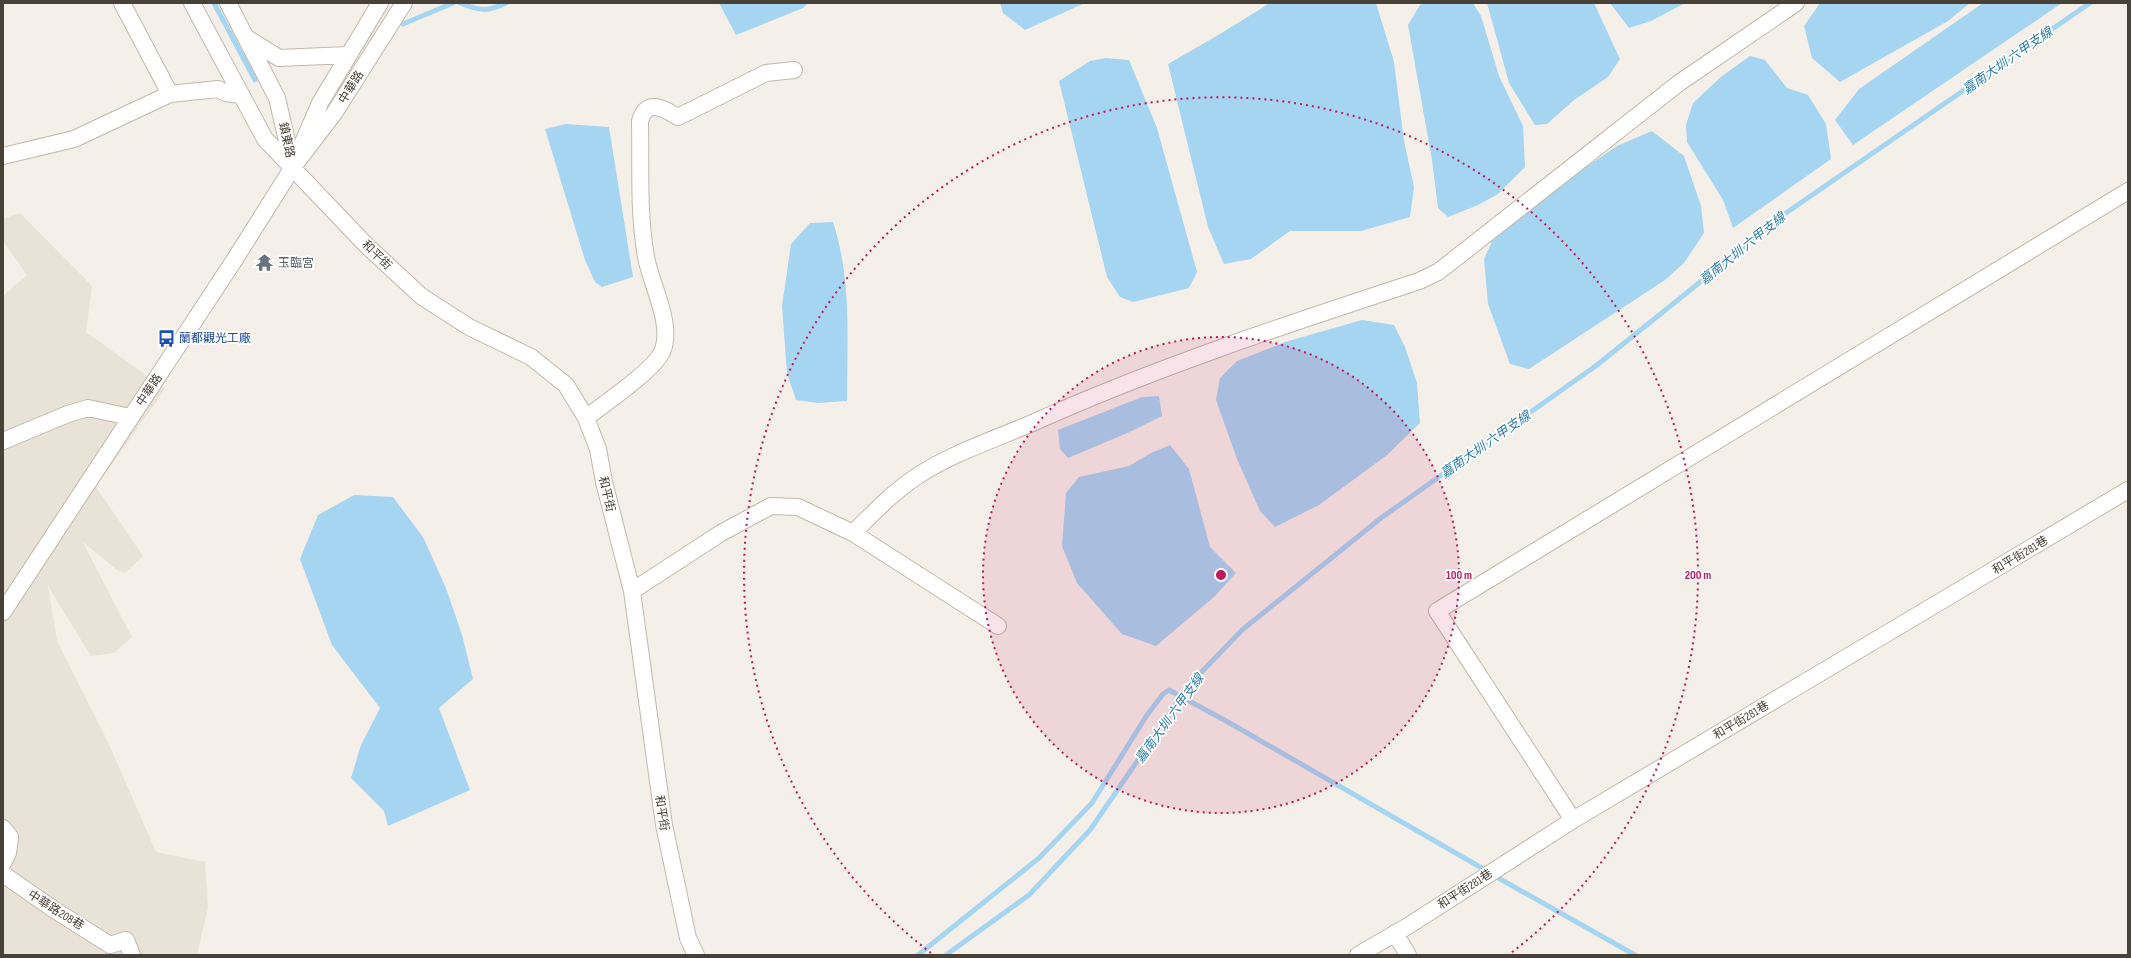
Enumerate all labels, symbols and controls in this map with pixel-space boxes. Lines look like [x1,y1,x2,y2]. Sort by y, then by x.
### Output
water label: 嘉南大圳 六甲支線 [1960,23,2057,98]
street label: 中華路 [336,68,367,107]
street label: 鎮東路 [275,121,298,159]
water label: 嘉南大圳 六甲支線 [1696,208,1790,288]
street label: 和平街 [358,237,395,273]
temple icon: 玉臨宮 [255,253,275,273]
place label: 玉臨宮 [278,256,314,271]
bus stop icon: 蘭都觀光工廠 [156,328,176,348]
place label: 蘭都觀光工廠 [179,331,251,346]
street label: 中華路 [133,371,166,409]
water label: 嘉南大圳 六甲支線 [1438,407,1535,482]
street label: 和平街 [595,475,618,513]
street label: 和平街281巷 [1990,533,2051,578]
centre of rings [1214,568,1228,582]
text: 100 m [1446,568,1472,583]
text: 200 m [1685,568,1711,583]
water label: 嘉南大圳 六甲支線 [1132,669,1209,766]
street label: 和平街281巷 [1711,698,1772,743]
street label: 和平街 [651,794,672,832]
street label: 和平街281巷 [1435,866,1496,913]
street label: 中華路208巷 [25,887,87,934]

